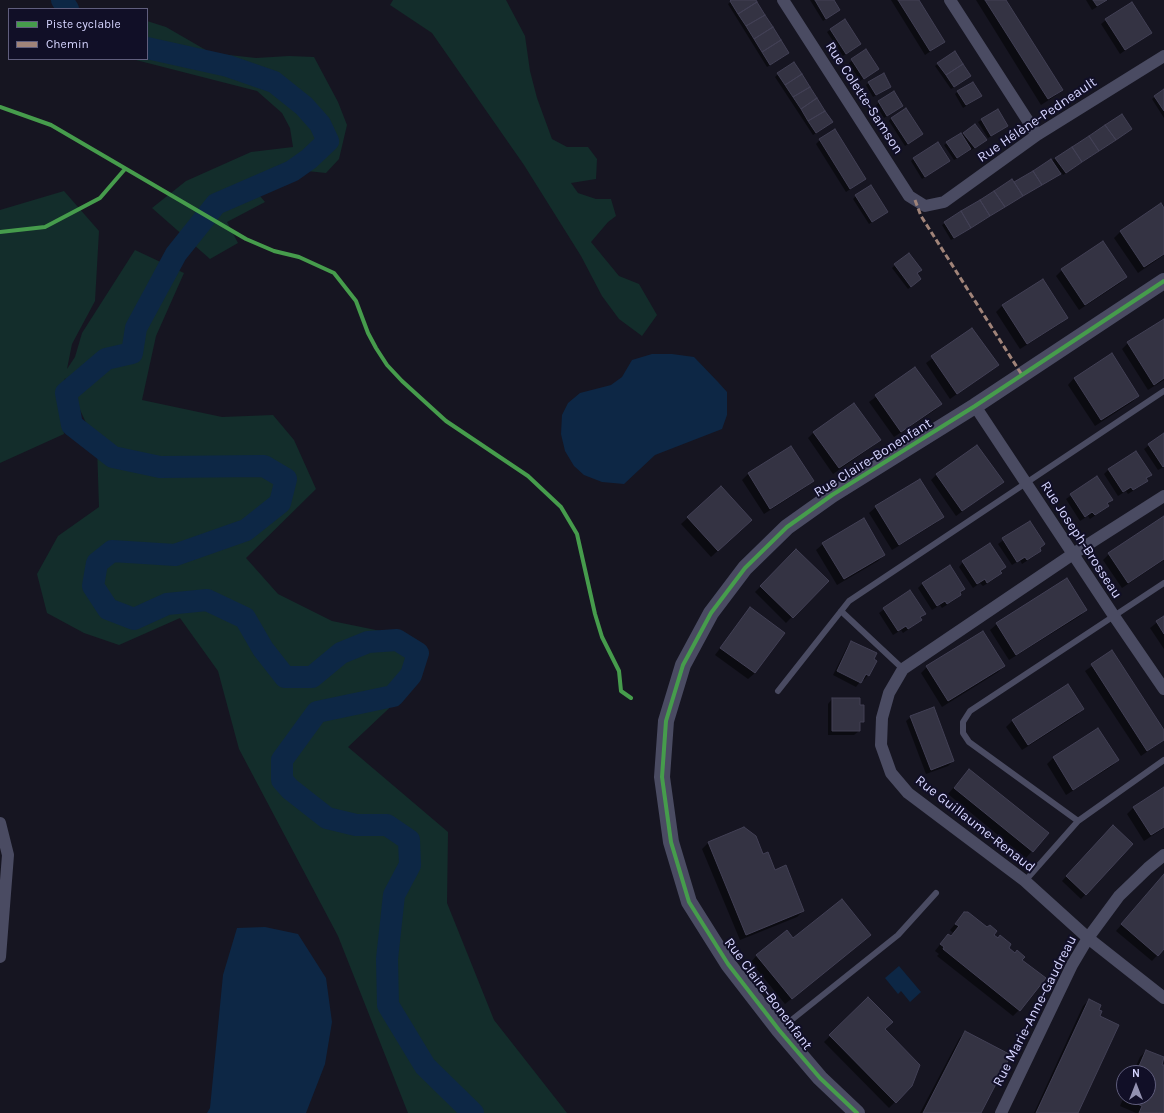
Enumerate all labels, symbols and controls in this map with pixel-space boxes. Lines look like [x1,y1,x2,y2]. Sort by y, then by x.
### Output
legend [8,8,148,60]
text: Piste cyclable [46,17,121,31]
text: Chemin [46,37,89,51]
street label: Rue Colette-Samson [821,39,907,157]
street label: Rue Hélène-Pedneault [974,74,1100,166]
street label: Rue Claire-Bonenfant [811,415,935,501]
street label: Rue Joseph-Brosseau [1037,478,1125,602]
street label: Rue Guillaume-Renaud [912,772,1038,876]
street label: Rue Marie-Anne-Gaudreau [990,933,1080,1089]
street label: Rue Claire-Bonenfant [720,935,816,1053]
north arrow [1116,1065,1156,1105]
text: N [1132,1067,1140,1080]

